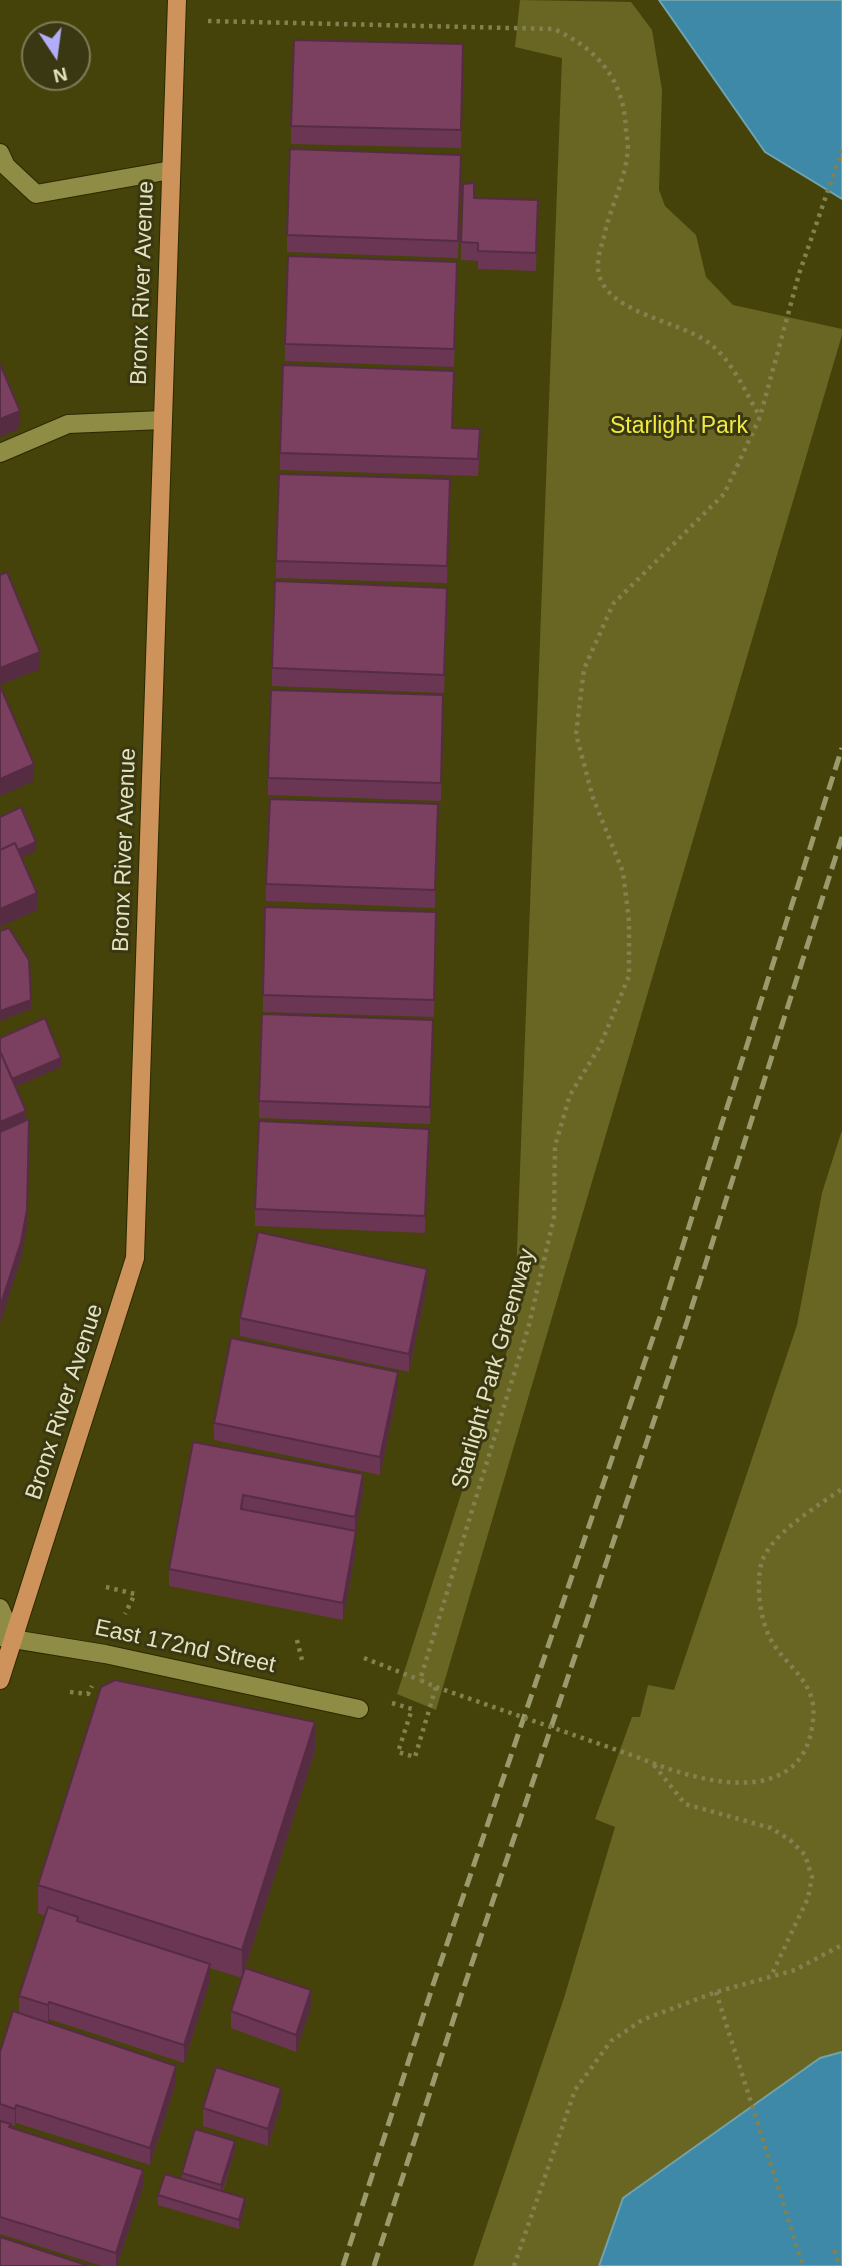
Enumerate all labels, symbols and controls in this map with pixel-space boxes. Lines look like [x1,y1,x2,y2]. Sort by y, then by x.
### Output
north arrow [21,21,91,91]
text: N [51,63,69,87]
street label: Bronx River Avenue [126,181,160,385]
park label: Starlight Park [610,413,748,441]
street label: Bronx River Avenue [108,748,142,952]
street label: Starlight Park Greenway [446,1245,542,1493]
street label: Bronx River Avenue [20,1301,110,1503]
street label: East 172nd Street [92,1614,278,1680]

